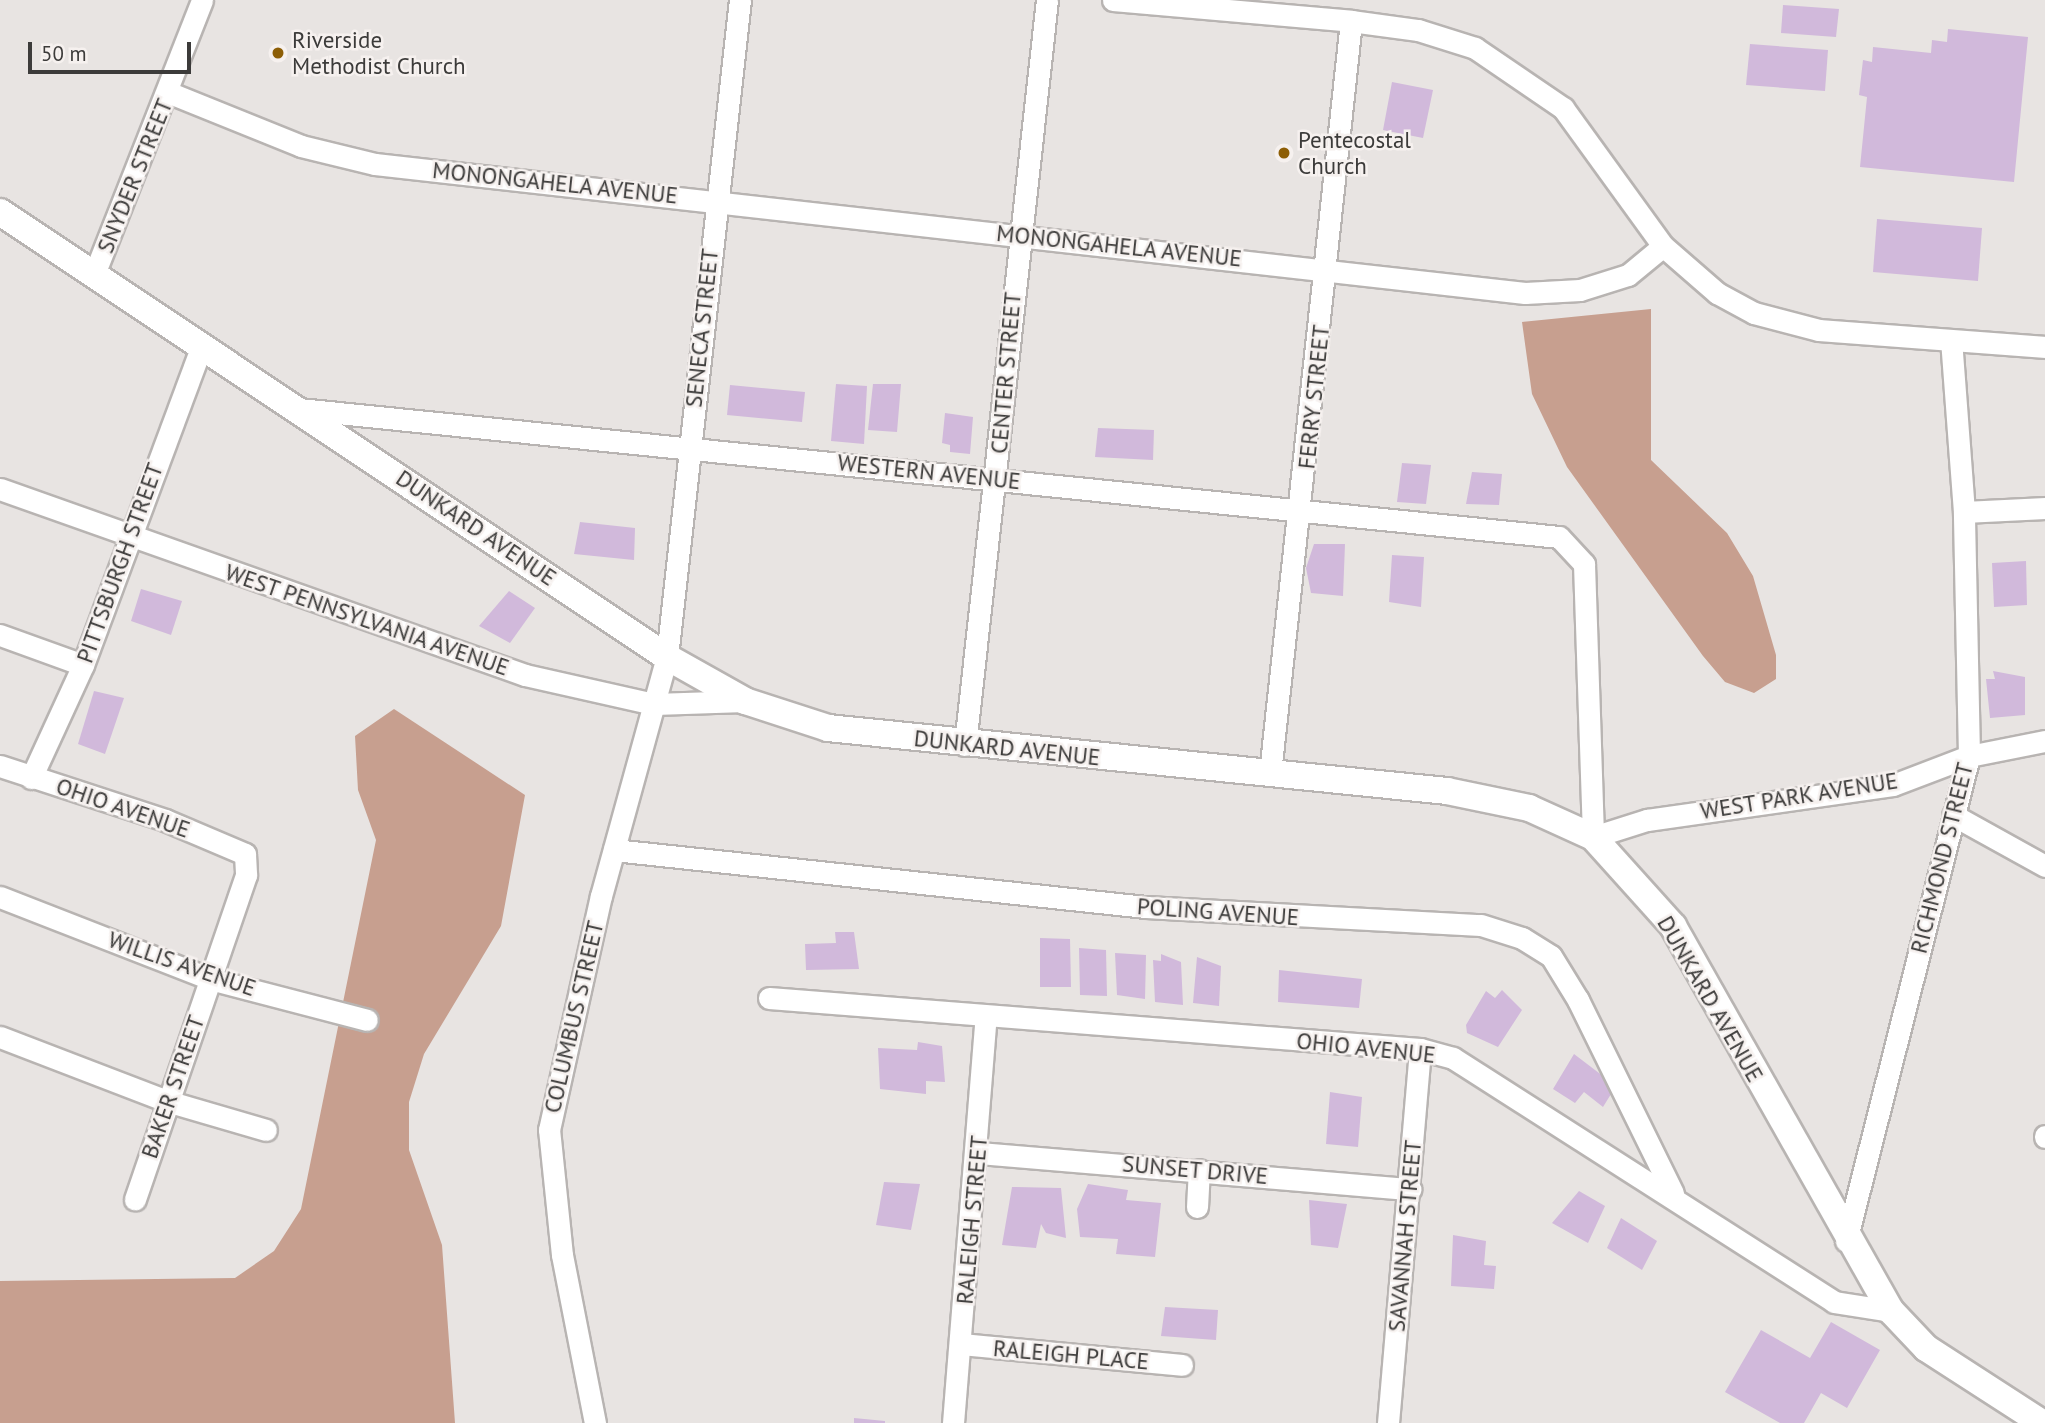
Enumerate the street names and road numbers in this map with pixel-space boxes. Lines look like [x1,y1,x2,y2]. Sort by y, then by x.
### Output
street label: SNYDER STREET [92,95,178,257]
street label: MONONGAHELA AVENUE [430,156,680,210]
street label: MONONGAHELA AVENUE [994,219,1244,273]
street label: SENECA STREET [680,247,724,409]
street label: CENTER STREET [985,291,1027,455]
street label: FERRY STREET [1293,323,1335,471]
street label: WESTERN AVENUE [836,449,1022,495]
street label: PITTSBURGH STREET [71,459,169,667]
street label: DUNKARD AVENUE [390,464,562,592]
street label: WEST PENNSYLVANIA AVENUE [220,558,514,682]
street label: DUNKARD AVENUE [912,724,1102,772]
street label: RICHMOND STREET [1905,760,1979,956]
street label: WEST PARK AVENUE [1697,767,1901,825]
street label: OHIO AVENUE [52,772,194,844]
street label: POLING AVENUE [1136,893,1300,931]
street label: DUNKARD AVENUE [1651,911,1769,1087]
street label: COLUMBUS STREET [538,918,610,1116]
street label: WILLIS AVENUE [104,926,260,1002]
street label: BAKER STREET [136,1012,210,1162]
street label: OHIO AVENUE [1295,1027,1437,1069]
street label: RALEIGH STREET [951,1135,993,1305]
street label: SAVANNAH STREET [1383,1139,1427,1333]
street label: SUNSET DRIVE [1121,1150,1269,1190]
street label: RALEIGH PLACE [992,1334,1150,1376]

